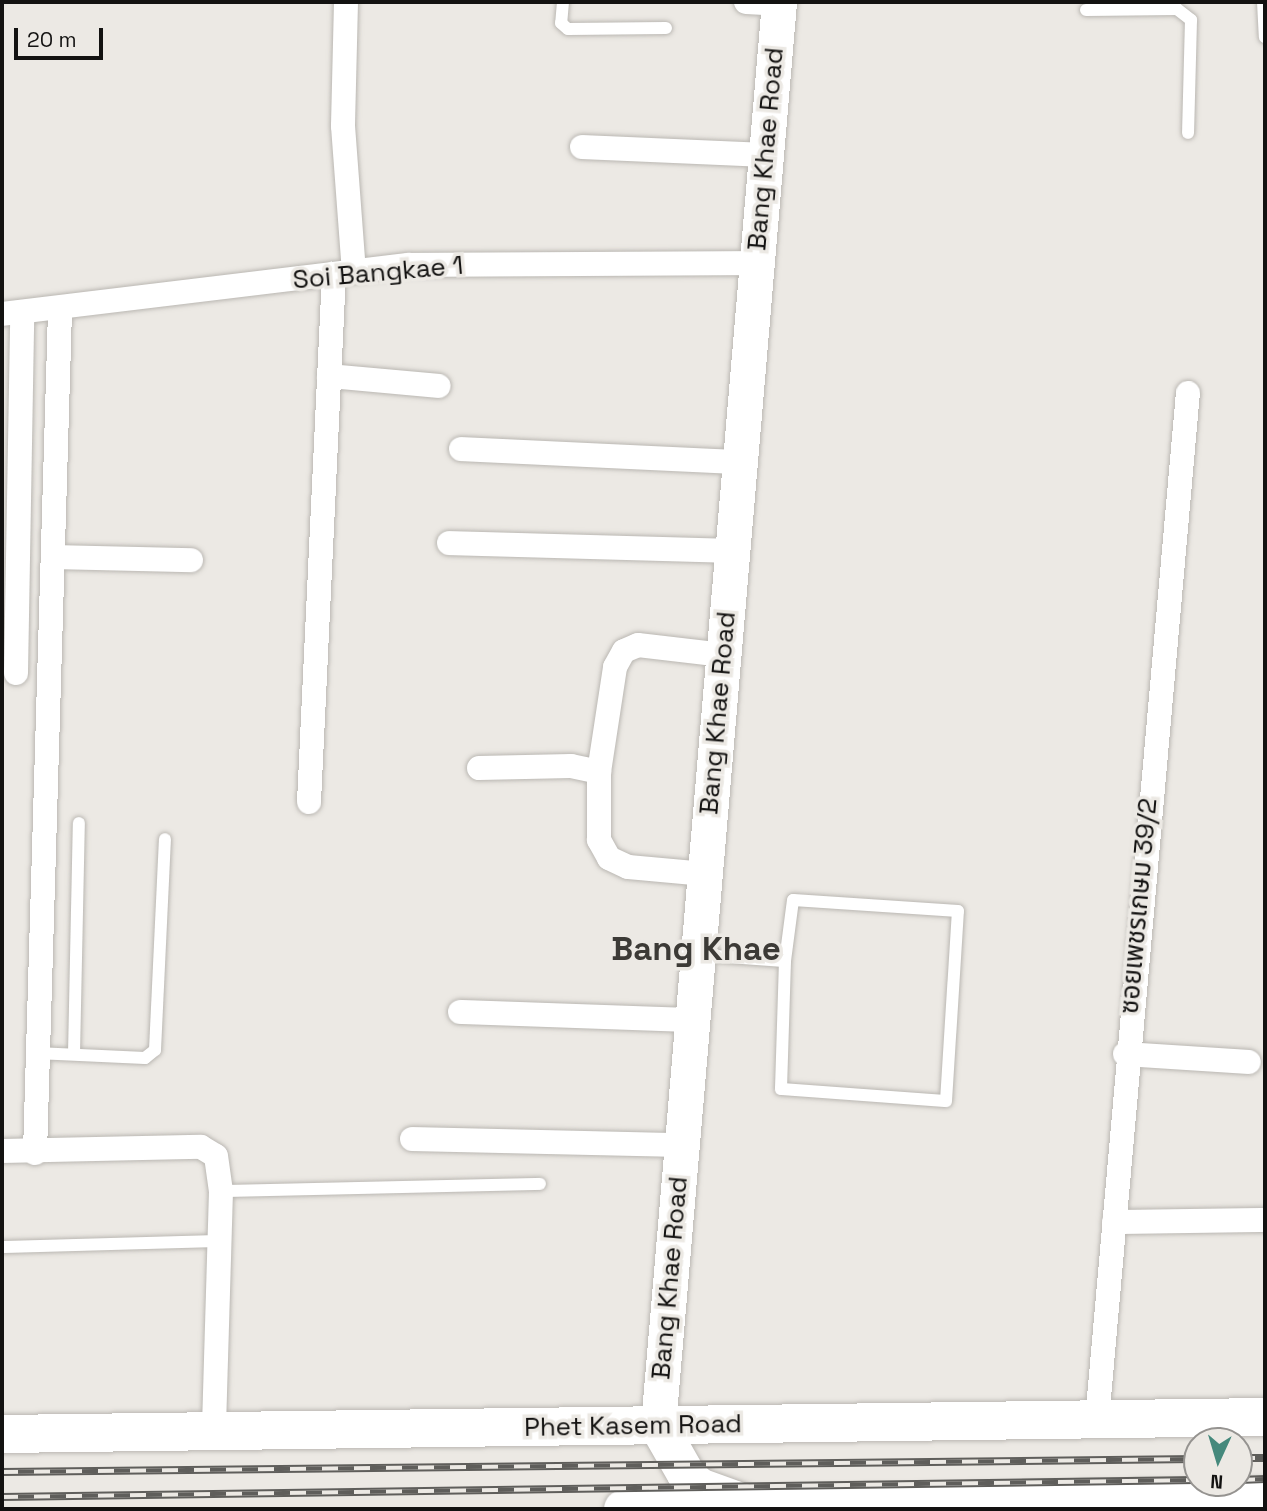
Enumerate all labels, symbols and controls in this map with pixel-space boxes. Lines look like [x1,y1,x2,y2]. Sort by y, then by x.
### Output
scale bar [18,14,107,58]
text: 20 m [27,26,77,53]
street label: Bang Khae Road [742,46,790,252]
street label: Soi Bangkae 1 [291,250,465,296]
street label: Bang Khae Road [694,610,742,816]
street label: ซอยเพชรเกษม 39/2 [1114,797,1164,1015]
district label: Bang Khae [611,930,781,970]
street label: Bang Khae Road [646,1175,694,1381]
street label: Phet Kasem Road [524,1409,742,1443]
north arrow [1183,1427,1253,1497]
text: N [1209,1469,1224,1494]

